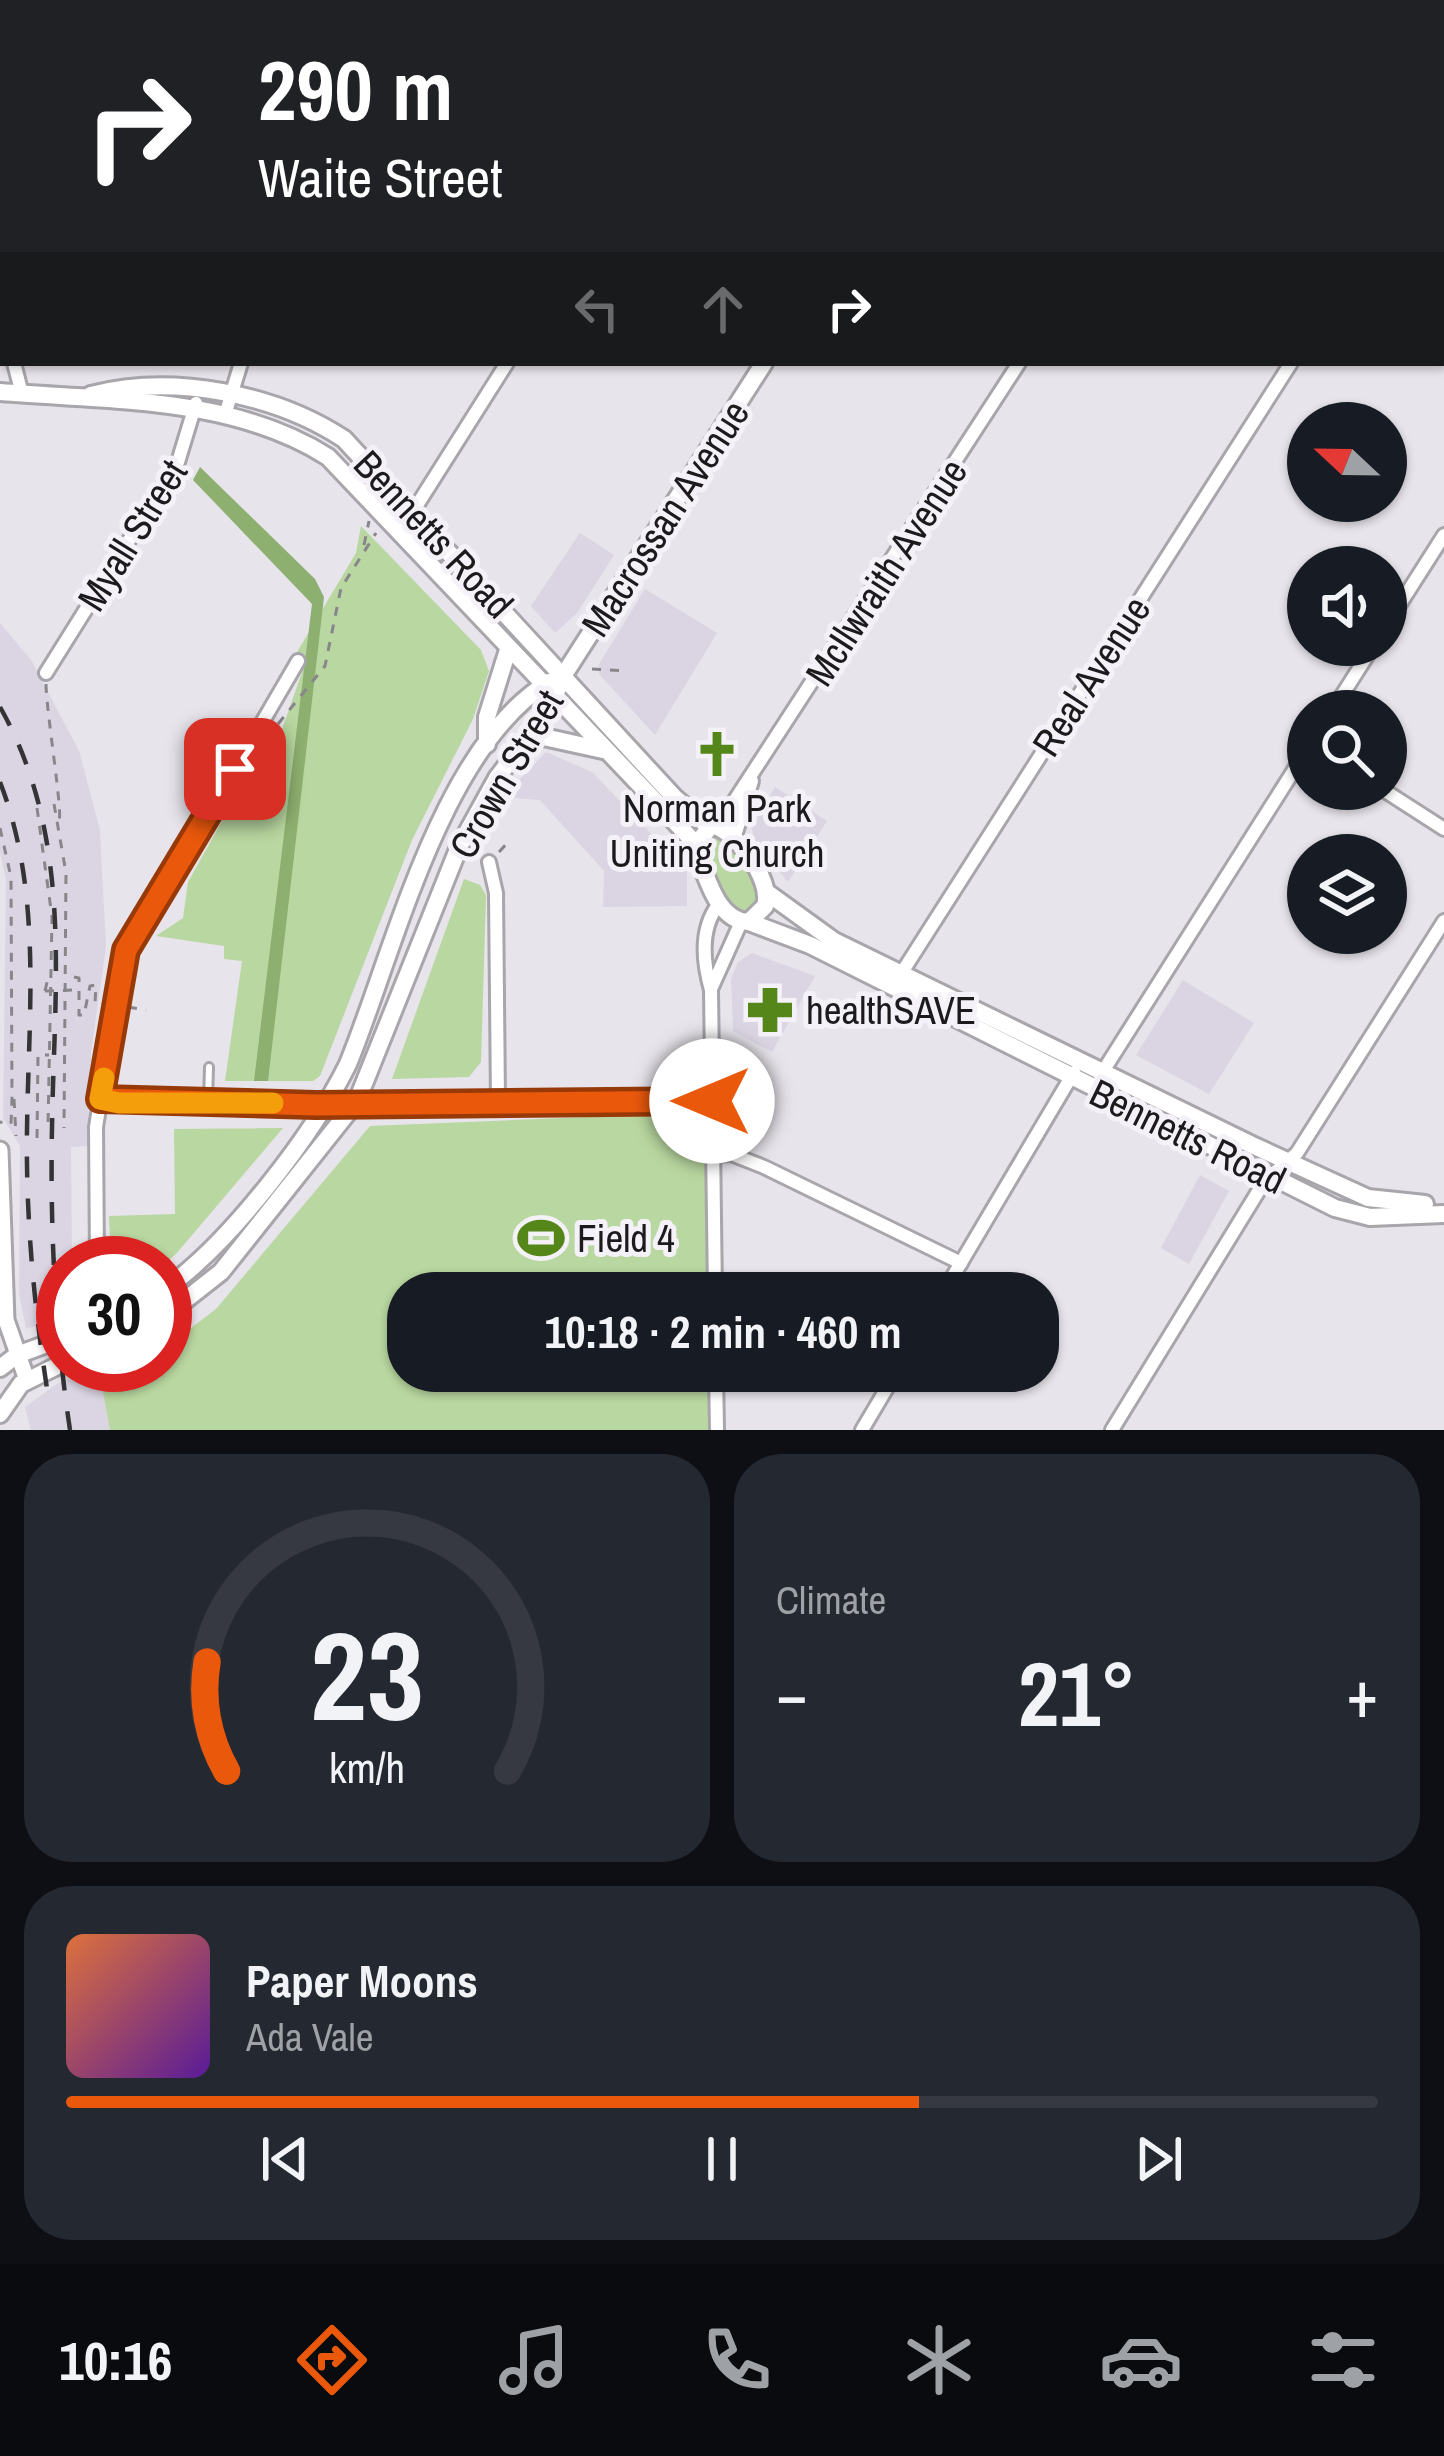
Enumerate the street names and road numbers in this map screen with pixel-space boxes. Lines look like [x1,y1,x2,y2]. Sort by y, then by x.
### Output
street label: Macrossan Avenue [569,390,761,646]
street label: Bennetts Road [343,439,525,629]
street label: McIlwraith Avenue [793,448,979,696]
street label: Myall Street [65,450,199,620]
street label: Real Avenue [1020,586,1162,766]
street label: Crown Street [437,680,575,868]
street label: Bennetts Road [1082,1066,1294,1206]

